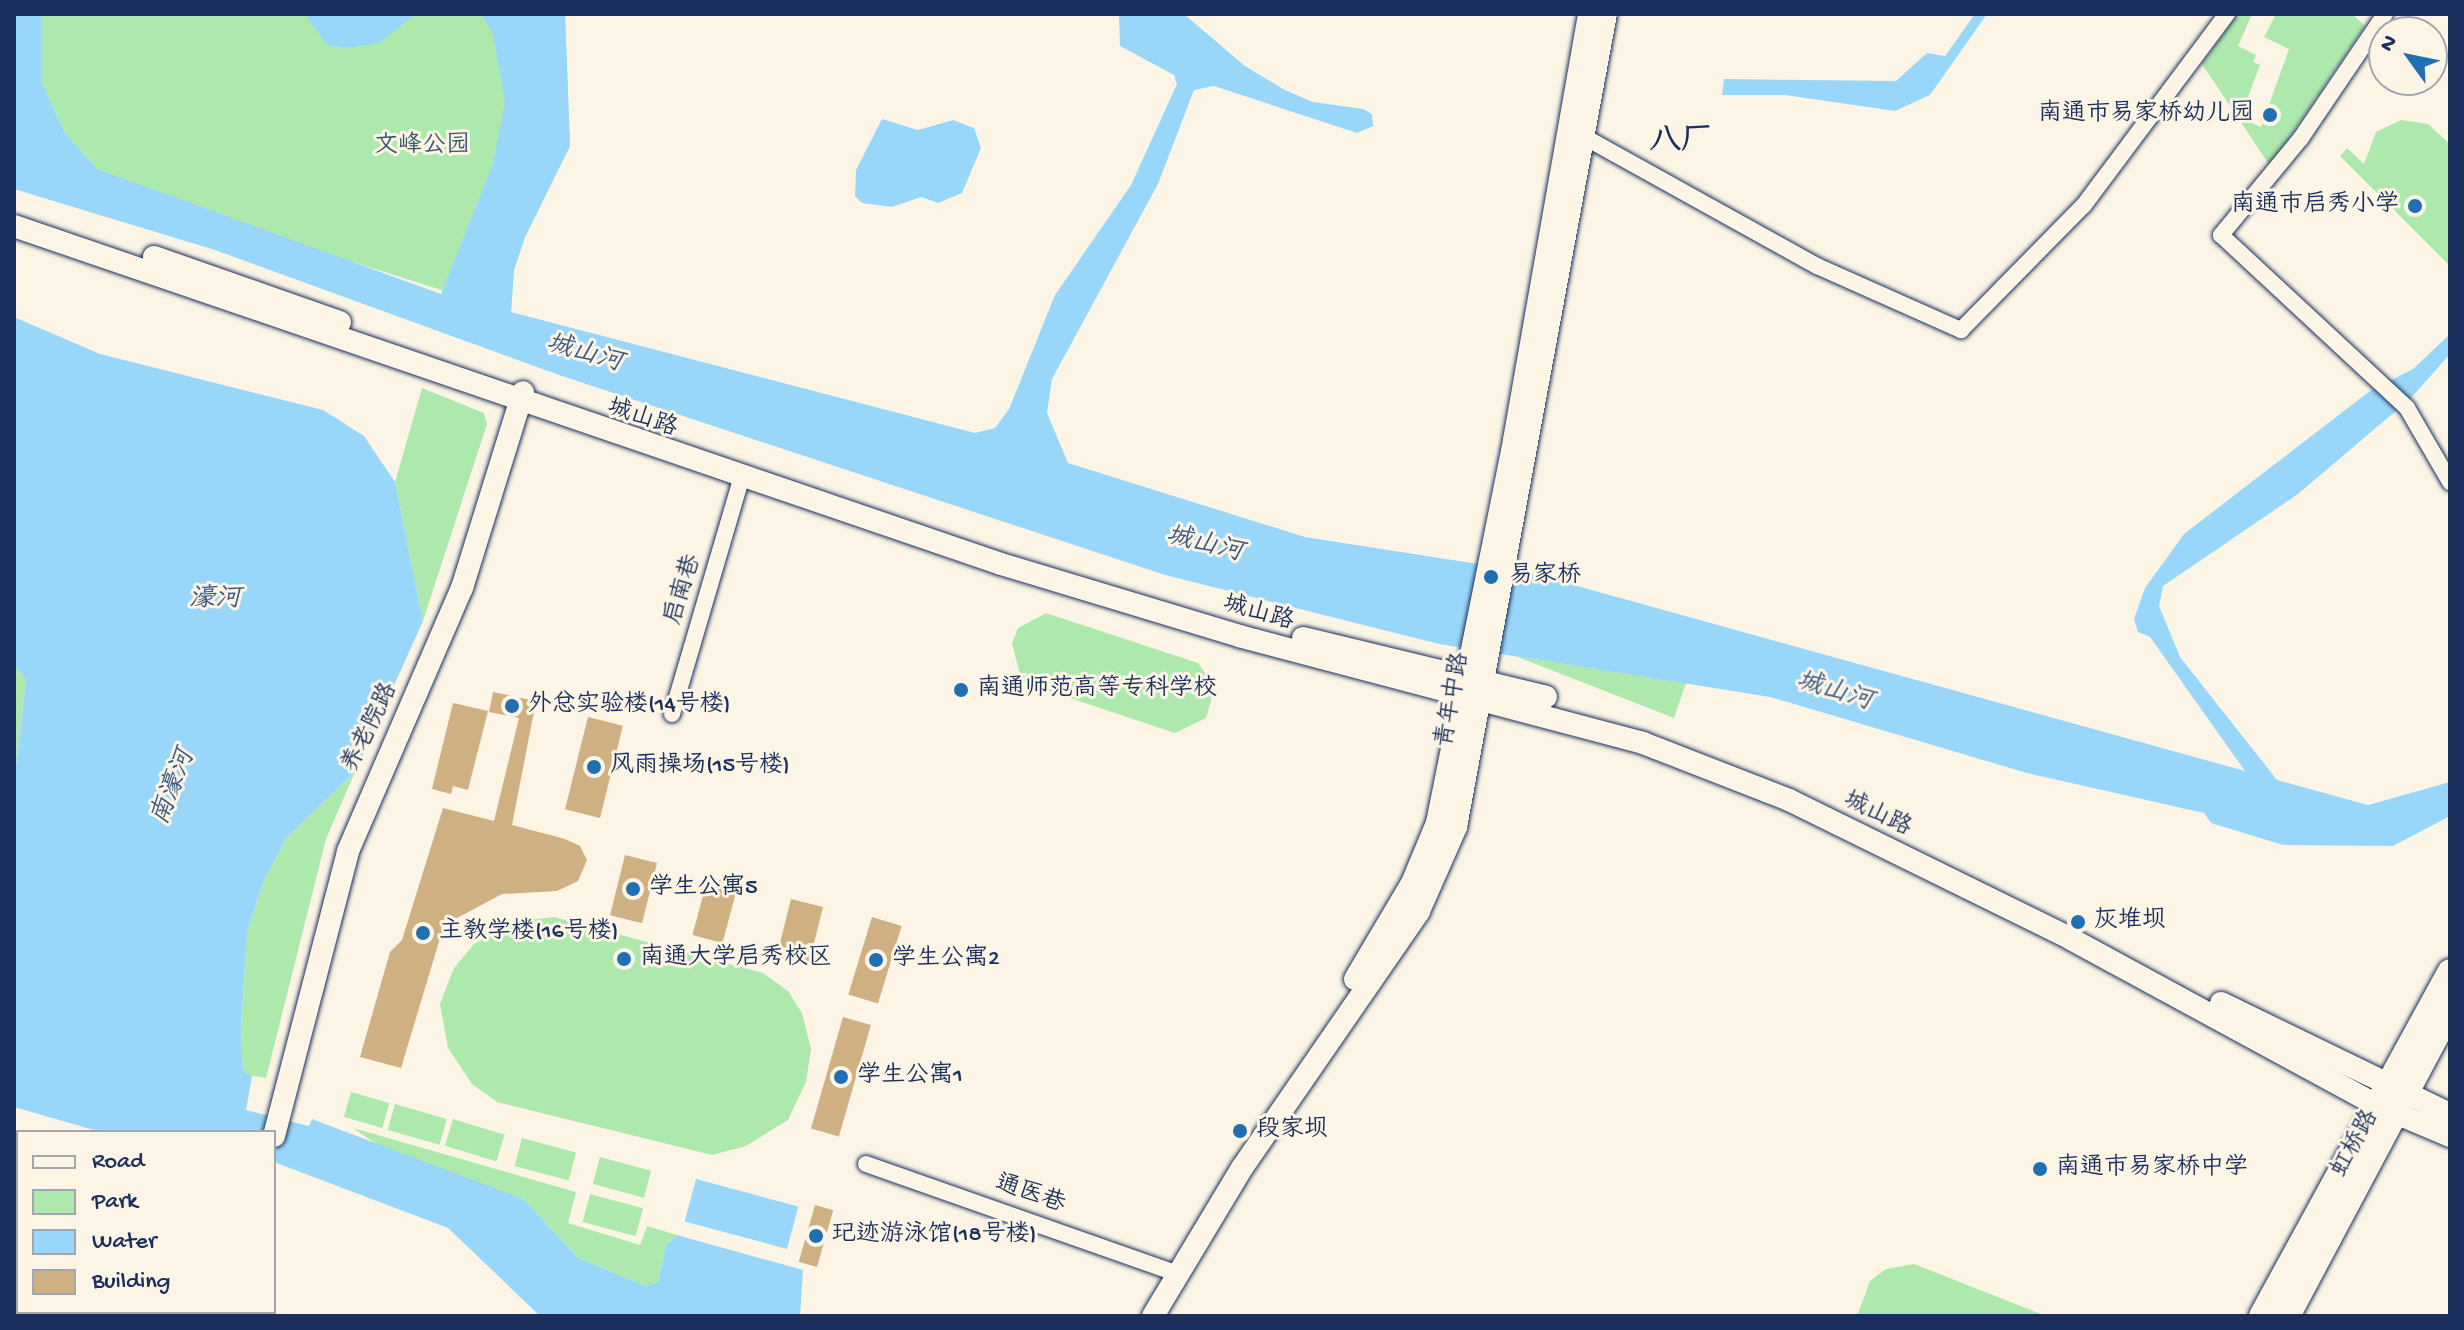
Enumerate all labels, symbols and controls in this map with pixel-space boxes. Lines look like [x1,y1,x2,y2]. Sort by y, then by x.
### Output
north arrow [2368,16,2448,96]
text: N [2375,31,2404,57]
place label: 南通市易家桥幼儿园 [2038,101,2254,129]
marker: 南通市易家桥幼儿园 [2261,106,2279,124]
district label: 八厂 [1649,124,1713,162]
park label: 文峰公园 [374,133,470,161]
place label: 南通市启秀小学 [2231,192,2399,220]
marker: 南通市启秀小学 [2406,197,2424,215]
water label: 城山河 [542,329,626,381]
street label: 城山路 [603,394,681,444]
water label: 城山河 [1162,521,1246,571]
street label: 启南巷 [660,551,708,629]
place label: 易家桥 [1509,563,1581,591]
marker: 易家桥 [1480,566,1502,588]
water label: 濠河 [189,585,241,617]
street label: 城山路 [1219,590,1297,638]
street label: 青年中路 [1431,650,1477,750]
water label: 城山河 [1792,667,1876,719]
place label: 南通师范高等专科学校 [977,676,1217,704]
street label: 养老院路 [337,679,405,777]
marker: 南通师范高等专科学校 [952,681,970,699]
place label: 外总实验楼(14号楼) [528,692,731,720]
marker: 外总实验楼(14号楼) [503,697,521,715]
water label: 南濠河 [146,746,204,830]
place label: 风雨操场(15号楼) [610,753,790,781]
marker: 风雨操场(15号楼) [585,758,603,776]
street label: 城山路 [1838,786,1916,844]
place label: 学生公寓5 [649,875,758,903]
marker: 学生公寓5 [624,880,642,898]
place label: 灰堆坝 [2094,908,2166,936]
marker: 灰堆坝 [2069,913,2087,931]
place label: 主教学楼(16号楼) [439,919,618,947]
marker: 主教学楼(16号楼) [414,924,432,942]
place label: 南通大学启秀校区 [640,945,832,973]
place label: 学生公寓2 [892,946,1000,974]
marker: 南通大学启秀校区 [615,950,633,968]
marker: 学生公寓2 [867,951,885,969]
place label: 学生公寓1 [857,1063,963,1091]
marker: 学生公寓1 [832,1068,850,1086]
street label: 虹桥路 [2326,1106,2386,1182]
place label: 段家坝 [1256,1117,1328,1145]
marker: 段家坝 [1231,1122,1249,1140]
legend [16,1130,276,1314]
text: Road [92,1148,144,1177]
place label: 南通市易家桥中学 [2056,1155,2248,1183]
marker: 南通市易家桥中学 [2031,1160,2049,1178]
street label: 通医巷 [991,1170,1069,1220]
text: Park [92,1188,138,1217]
place label: 玘迹游泳馆(18号楼) [832,1222,1036,1250]
marker: 玘迹游泳馆(18号楼) [807,1227,825,1245]
text: Water [92,1228,156,1257]
text: Building [92,1268,170,1297]

